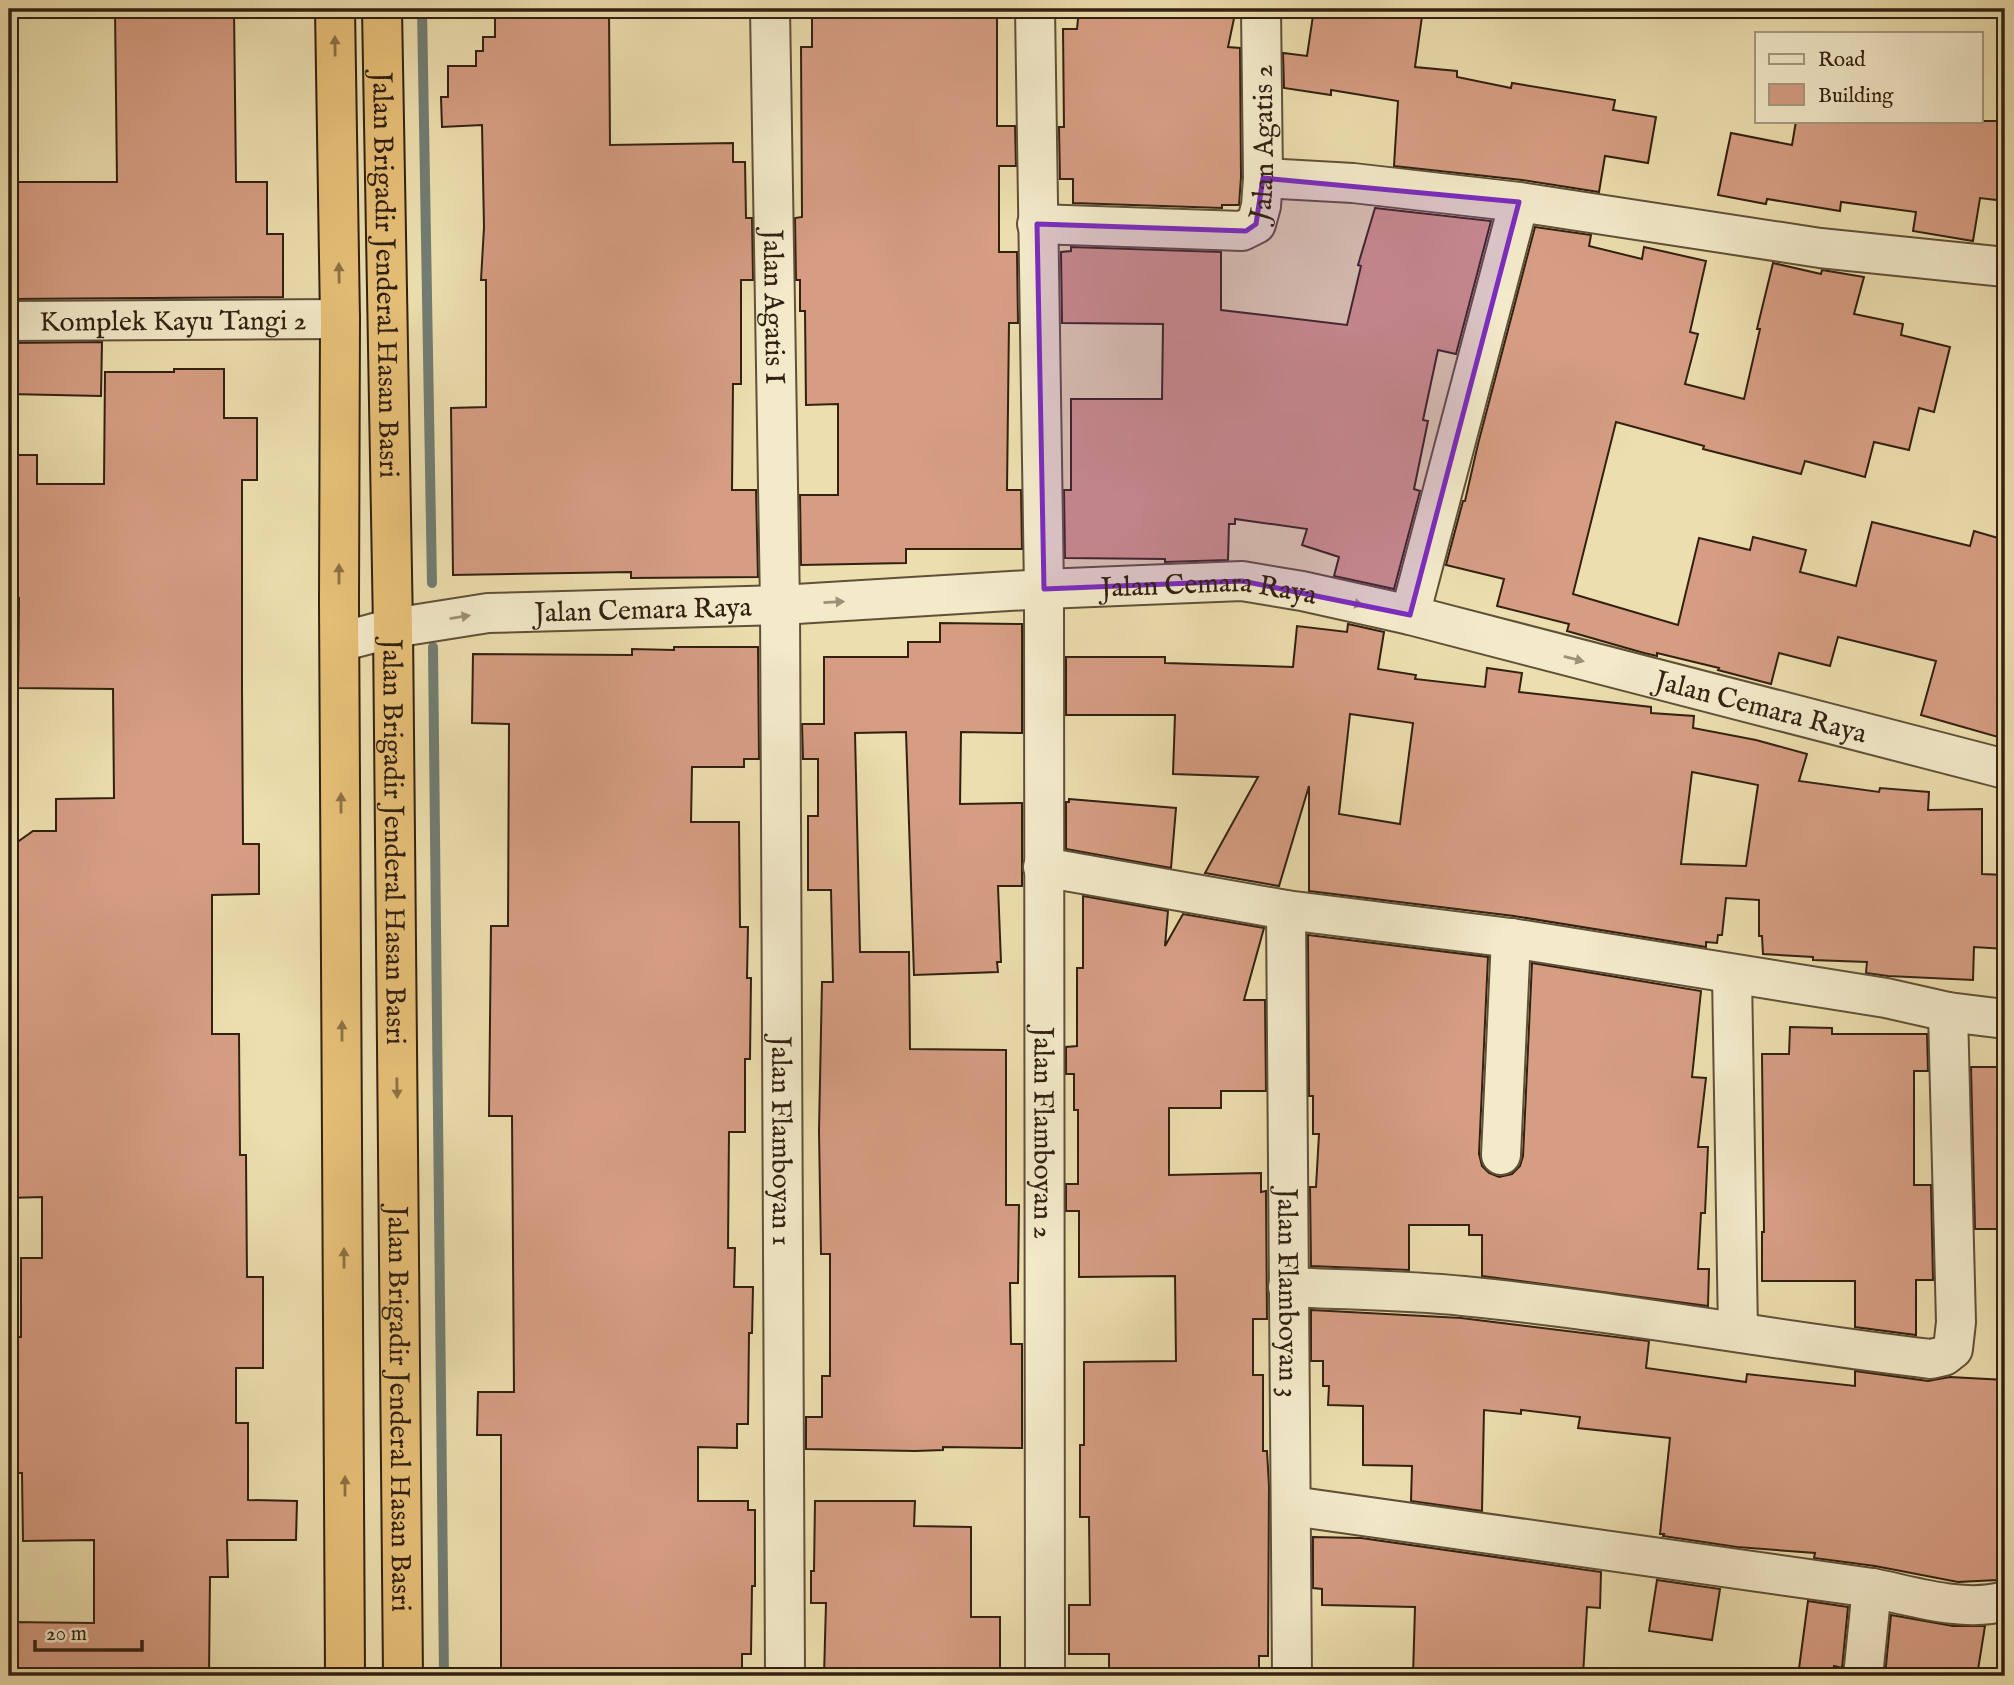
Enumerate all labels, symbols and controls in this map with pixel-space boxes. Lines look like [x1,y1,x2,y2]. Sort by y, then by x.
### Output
legend [1755,32,1982,122]
one-way arrow [330,35,341,57]
text: Road [1818,47,1866,74]
street label: Jalan Agatis 2 [1242,64,1283,228]
street label: Jalan Brigadir Jenderal Hasan Basri [363,69,405,478]
text: Building [1818,83,1894,110]
street label: Jalan Agatis I [754,226,791,385]
one-way arrow [333,262,345,284]
street label: Komplek Kayu Tangi 2 [39,304,307,341]
one-way arrow [333,563,345,585]
street label: Jalan Cemara Raya [1097,566,1321,614]
street label: Jalan Cemara Raya [531,591,753,632]
one-way arrow [824,596,846,607]
one-way arrow [1342,597,1364,608]
one-way arrow [450,611,472,622]
street label: Jalan Brigadir Jenderal Hasan Basri [373,636,412,1045]
one-way arrow [1563,654,1585,665]
street label: Jalan Cemara Raya [1648,663,1871,753]
one-way arrow [335,792,347,814]
one-way arrow [336,1019,348,1041]
street label: Jalan Flamboyan 2 [1024,1024,1060,1239]
street label: Jalan Flamboyan 1 [762,1033,798,1246]
one-way arrow [391,1078,403,1100]
street label: Jalan Flamboyan 3 [1268,1185,1305,1398]
street label: Jalan Brigadir Jenderal Hasan Basri [378,1203,417,1612]
one-way arrow [338,1247,350,1269]
one-way arrow [339,1474,351,1496]
scale bar [35,1608,142,1652]
text: 20 m [46,1621,87,1648]

